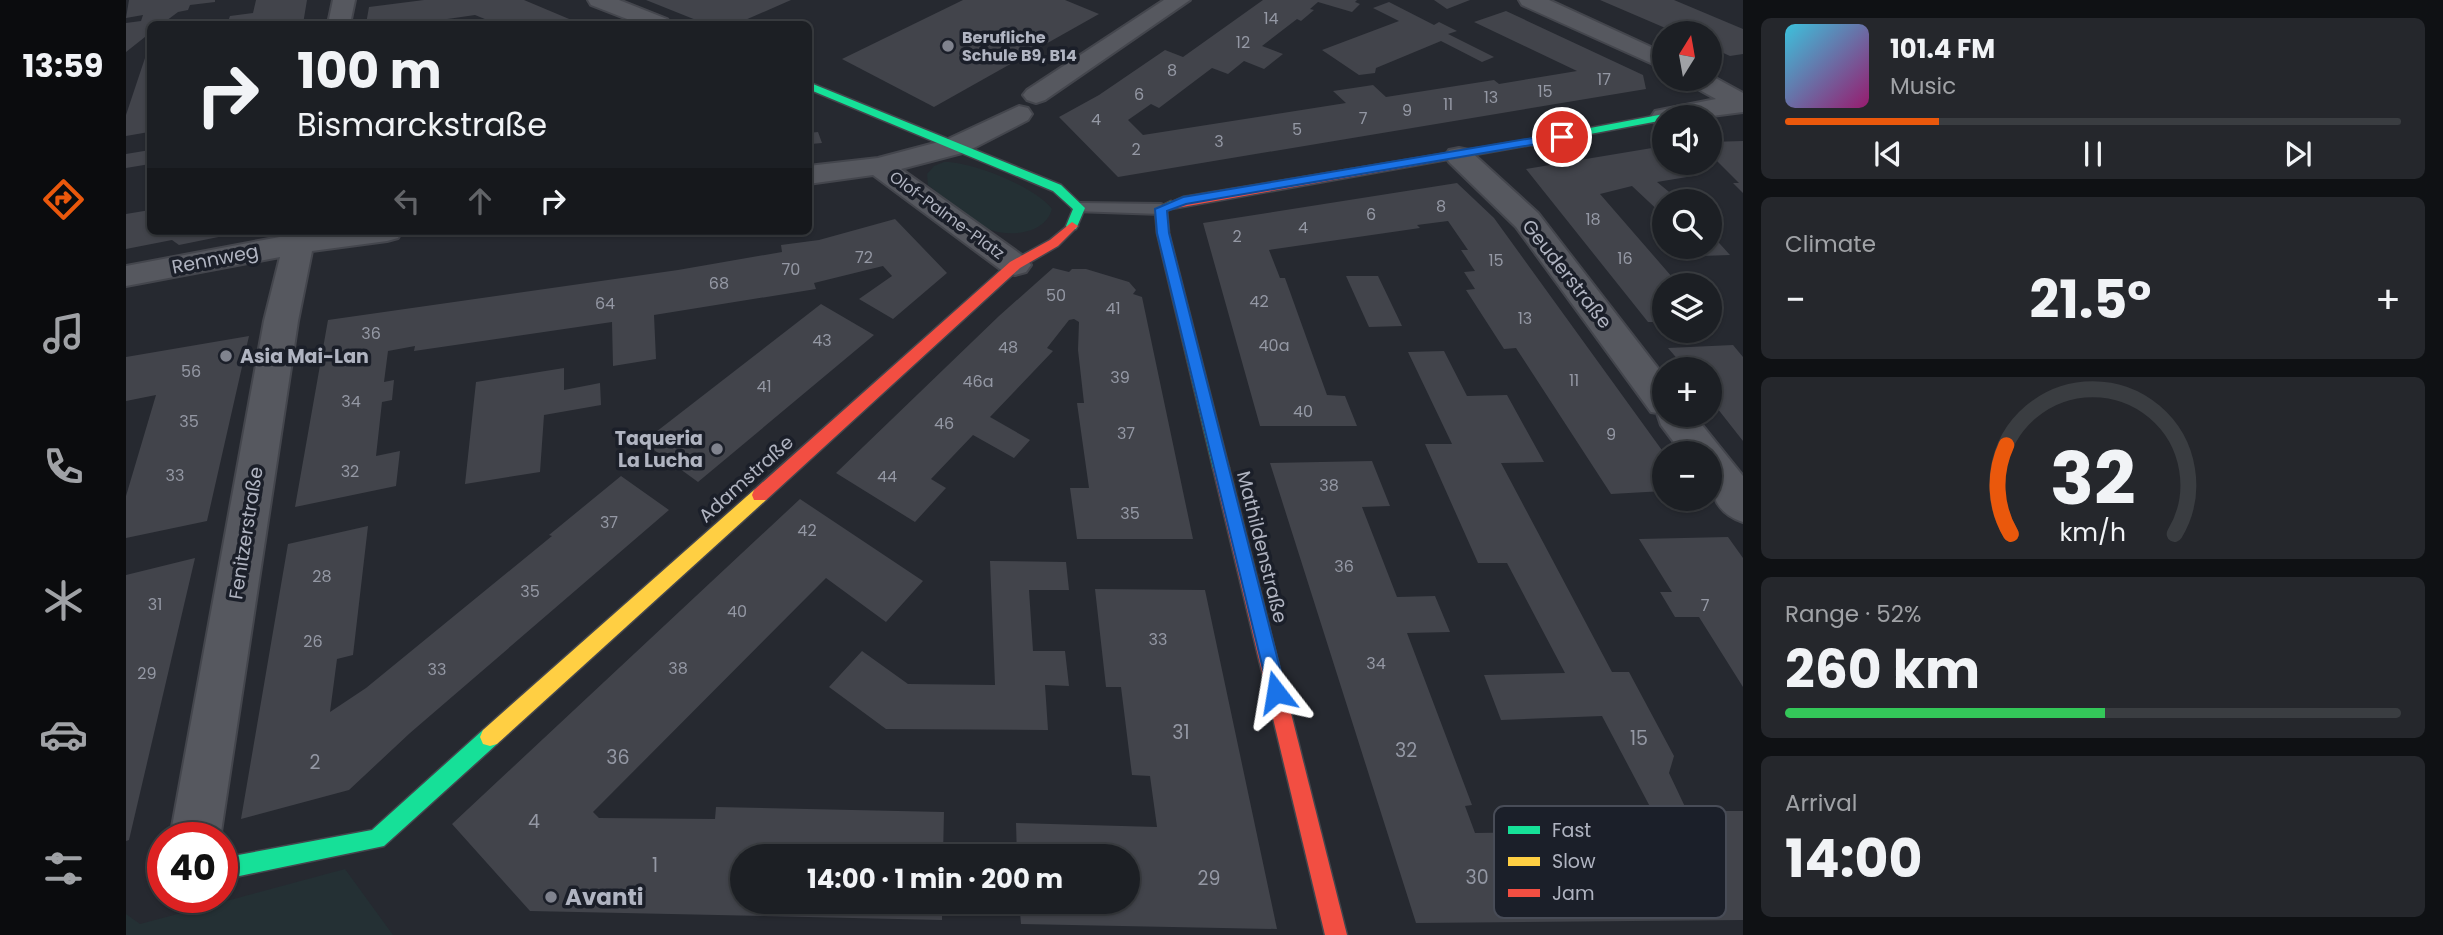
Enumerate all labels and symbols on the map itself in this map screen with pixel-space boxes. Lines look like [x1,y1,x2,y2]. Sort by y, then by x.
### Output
house number: 14 [1263,7,1279,30]
north arrow [1652,21,1722,91]
place label: Berufliche Schule B9, B14 [962,26,1077,67]
house number: 12 [1236,31,1250,54]
marker: Berufliche Schule B9, B14 [940,38,956,54]
house number: 8 [1167,59,1177,82]
house number: 17 [1597,68,1611,91]
house number: 15 [1537,80,1553,103]
house number: 6 [1134,83,1144,106]
house number: 13 [1484,86,1498,109]
house number: 11 [1443,93,1453,116]
house number: 9 [1402,99,1412,122]
house number: 7 [1359,107,1368,130]
pin [1532,107,1592,167]
house number: 4 [1091,108,1101,131]
house number: 5 [1292,118,1302,141]
house number: 3 [1214,130,1224,153]
house number: 2 [1131,138,1141,161]
street label: Olof-Palme-Platz [885,165,1009,265]
house number: 8 [1436,195,1446,218]
house number: 6 [1366,203,1376,226]
house number: 18 [1585,208,1601,231]
street label: Geuderstraße [1516,214,1618,334]
house number: 4 [1298,216,1308,239]
house number: 2 [1232,225,1242,248]
street label: Rennweg [169,237,261,281]
house number: 72 [855,246,873,269]
house number: 16 [1617,247,1633,270]
house number: 15 [1488,249,1504,272]
house number: 70 [782,258,800,281]
house number: 68 [709,272,729,295]
house number: 50 [1046,284,1066,307]
house number: 42 [1249,290,1269,313]
house number: 64 [595,292,615,315]
house number: 41 [1105,297,1121,320]
house number: 13 [1518,307,1532,330]
house number: 36 [361,322,381,345]
house number: 43 [812,329,832,352]
house number: 40a [1259,334,1289,357]
house number: 48 [998,336,1018,359]
place label: Asia Mai-Lan [240,343,369,370]
marker: Asia Mai-Lan [218,348,234,364]
house number: 56 [181,360,201,383]
house number: 39 [1110,366,1130,389]
house number: 11 [1569,369,1579,392]
house number: 46a [962,370,994,393]
house number: 41 [756,375,772,398]
house number: 34 [341,390,361,413]
house number: 40 [1293,400,1313,423]
house number: 35 [179,410,199,433]
house number: 46 [934,412,954,435]
house number: 37 [1117,422,1135,445]
house number: 9 [1606,423,1616,446]
place label: Taqueria La Lucha [615,425,703,474]
street label: Adamstraße [693,429,799,529]
marker: Taqueria La Lucha [709,441,725,457]
house number: 32 [341,460,359,483]
house number: 33 [166,464,184,487]
street label: Fenitzerstraße [222,465,270,601]
house number: 44 [877,465,897,488]
street label: Mathildenstraße [1230,468,1294,626]
house number: 38 [1319,474,1339,497]
house number: 35 [1120,502,1140,525]
house number: 37 [600,511,618,534]
house number: 42 [797,519,817,542]
house number: 36 [1334,555,1354,578]
house number: 28 [312,565,332,588]
house number: 35 [520,580,540,603]
house number: 31 [148,593,162,616]
house number: 7 [1701,594,1710,617]
house number: 40 [727,600,747,623]
house number: 33 [1149,628,1167,651]
house number: 26 [303,630,323,653]
house number: 34 [1366,652,1386,675]
position arrow [1239,655,1313,729]
house number: 38 [668,657,688,680]
house number: 33 [428,658,446,681]
house number: 29 [137,662,157,685]
house number: 31 [1172,719,1190,746]
house number: 15 [1630,725,1648,752]
house number: 32 [1395,737,1417,764]
house number: 36 [606,744,630,771]
house number: 2 [310,749,321,776]
legend [1494,806,1726,918]
house number: 4 [528,808,540,835]
text: Fast [1552,817,1591,844]
speed limit sign: 40 [147,822,238,913]
text: Slow [1552,848,1596,875]
house number: 1 [652,852,658,879]
house number: 30 [1465,864,1489,891]
house number: 29 [1198,865,1220,892]
text: Jam [1552,880,1594,907]
place label: Avanti [565,881,644,913]
marker: Avanti [543,889,559,905]

